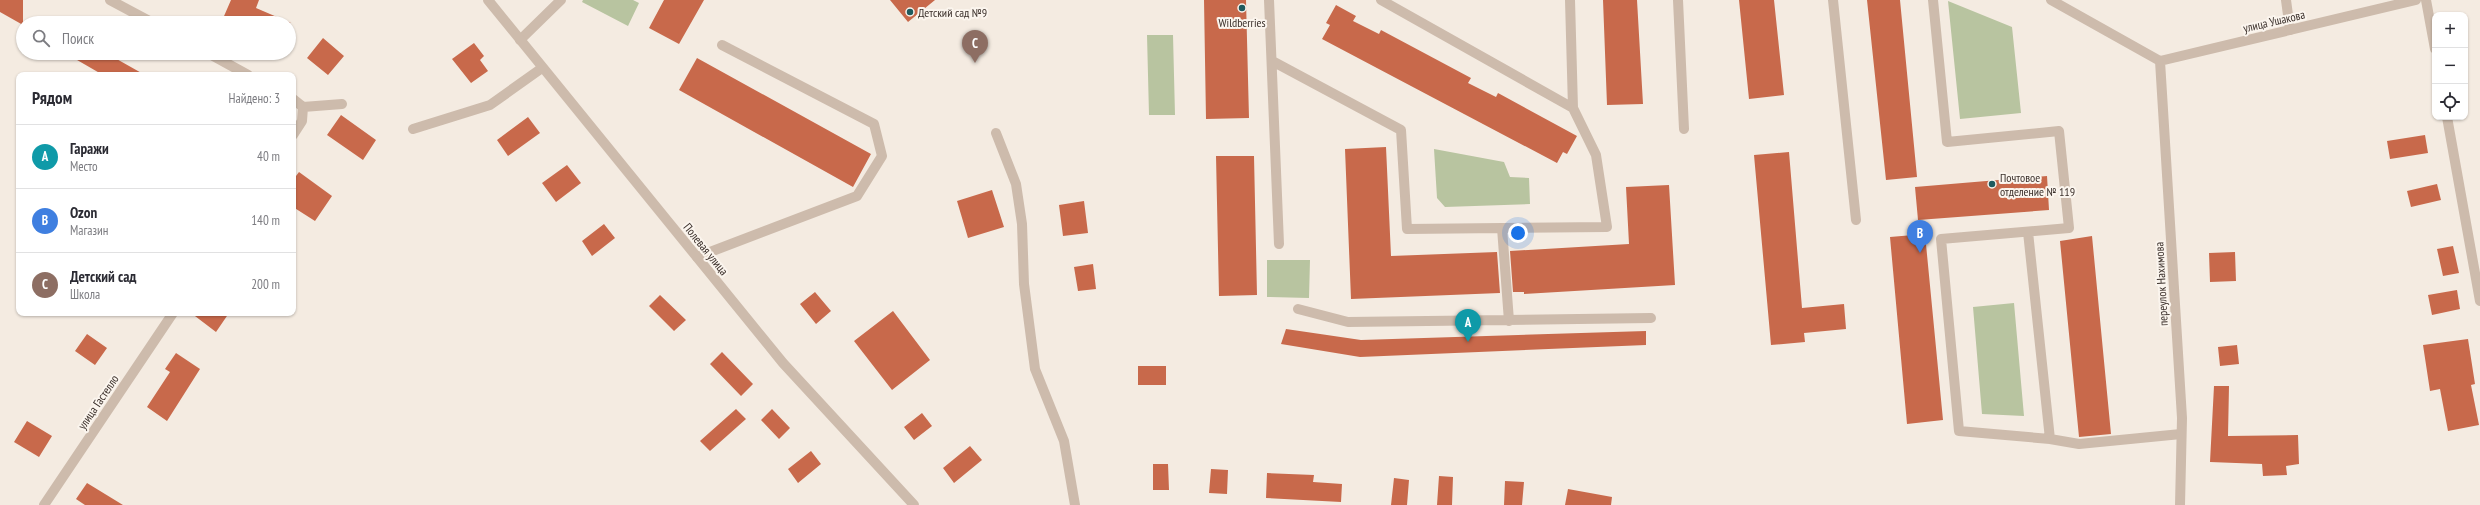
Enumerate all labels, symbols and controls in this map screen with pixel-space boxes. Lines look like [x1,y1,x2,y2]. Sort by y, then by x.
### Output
marker: Wildberries [1237,3,1247,13]
place label: Детский сад №9 [918,5,987,20]
marker: Детский сад №9 [905,7,915,17]
street label: улица Ушакова [2242,7,2307,35]
map controls [2432,12,2468,120]
button: + [2432,12,2468,48]
place label: Wildberries [1218,15,1266,30]
search box [16,16,296,60]
icon: search [30,27,52,49]
text: Поиск [62,29,94,48]
pin: C [962,30,988,63]
button: − [2432,48,2468,84]
button: locate [2432,84,2468,120]
text: Рядом [32,87,72,109]
text: Найдено: 3 [229,90,280,107]
text: Гаражи [70,139,109,158]
text: A [42,148,48,165]
text: 40 m [257,148,280,165]
text: Место [70,158,98,175]
place label: Почтовое отделение № 119 [2000,170,2075,199]
marker: Почтовое отделение № 119 [1987,179,1997,189]
text: Ozon [70,203,97,222]
text: B [42,212,48,229]
text: 140 m [251,212,280,229]
street label: Полевая улица [680,220,732,278]
pin: B [1907,220,1933,253]
text: Магазин [70,222,108,239]
your location [1508,223,1528,243]
street label: переулок Нахимова [2151,241,2171,326]
text: Детский сад [70,267,137,286]
text: C [42,276,48,293]
text: 200 m [251,276,280,293]
text: Школа [70,286,100,303]
pin: A [1455,309,1481,342]
street label: улица Гастелло [74,372,122,432]

